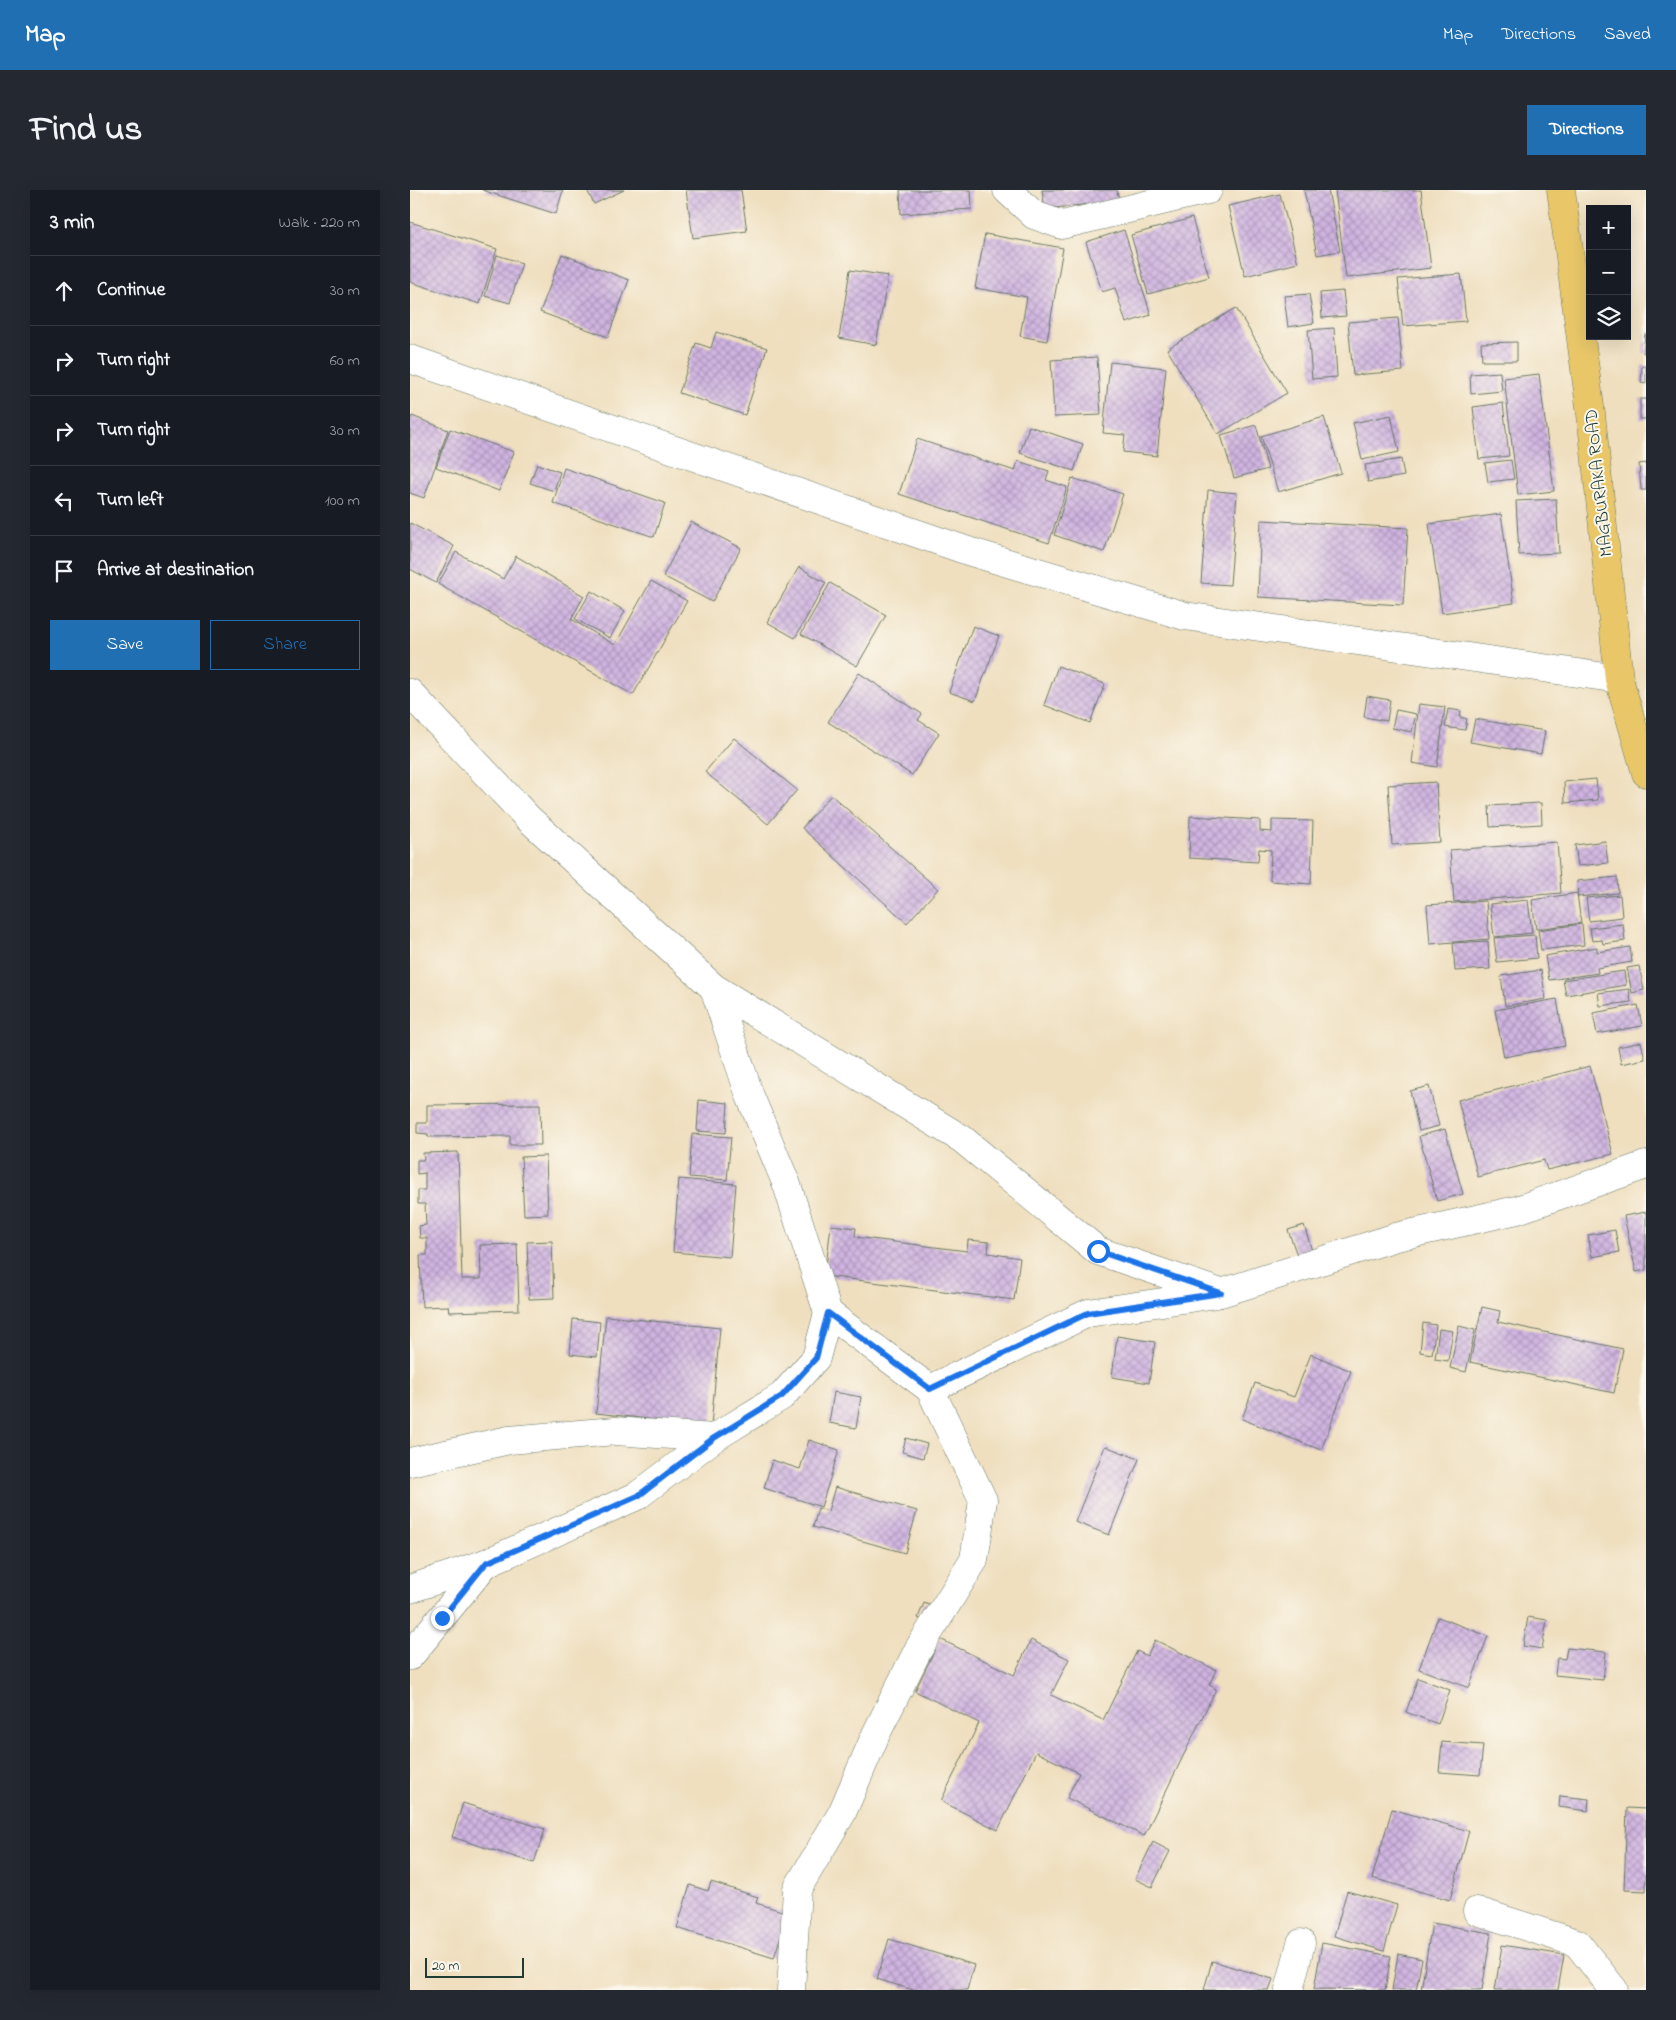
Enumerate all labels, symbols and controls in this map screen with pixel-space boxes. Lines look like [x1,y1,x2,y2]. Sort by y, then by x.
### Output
text: Map [25,18,66,53]
text: Map [1443,22,1473,48]
text: Directions [1501,22,1576,48]
text: Saved [1604,22,1651,48]
text: Find us [30,105,142,156]
button: Directions [1527,105,1646,155]
map controls [1586,205,1631,340]
button: + [1586,205,1631,250]
text: 3 min [50,208,94,238]
text: Walk · 220 m [279,211,360,235]
button: − [1586,250,1631,295]
icon: ahead [50,277,78,305]
text: Continue [97,277,165,304]
text: 30 m [330,279,360,303]
button: layers [1586,295,1631,340]
icon: right [50,347,78,375]
text: Turn right [97,347,170,374]
text: 60 m [330,349,360,373]
street label: MAGBURAKA ROAD [1579,408,1621,558]
icon: right [50,417,78,445]
text: Turn right [97,417,170,444]
text: 30 m [330,419,360,443]
icon: left [50,487,78,515]
text: Turn left [97,487,164,514]
text: 100 m [325,489,360,513]
icon: arrive [50,557,78,585]
text: Arrive at destination [97,557,254,584]
button: Save [50,620,200,670]
button: Share [210,620,360,670]
route start [1087,1240,1110,1263]
route end [431,1607,454,1630]
scale bar [425,1955,524,1978]
text: 20 m [432,1956,459,1977]

